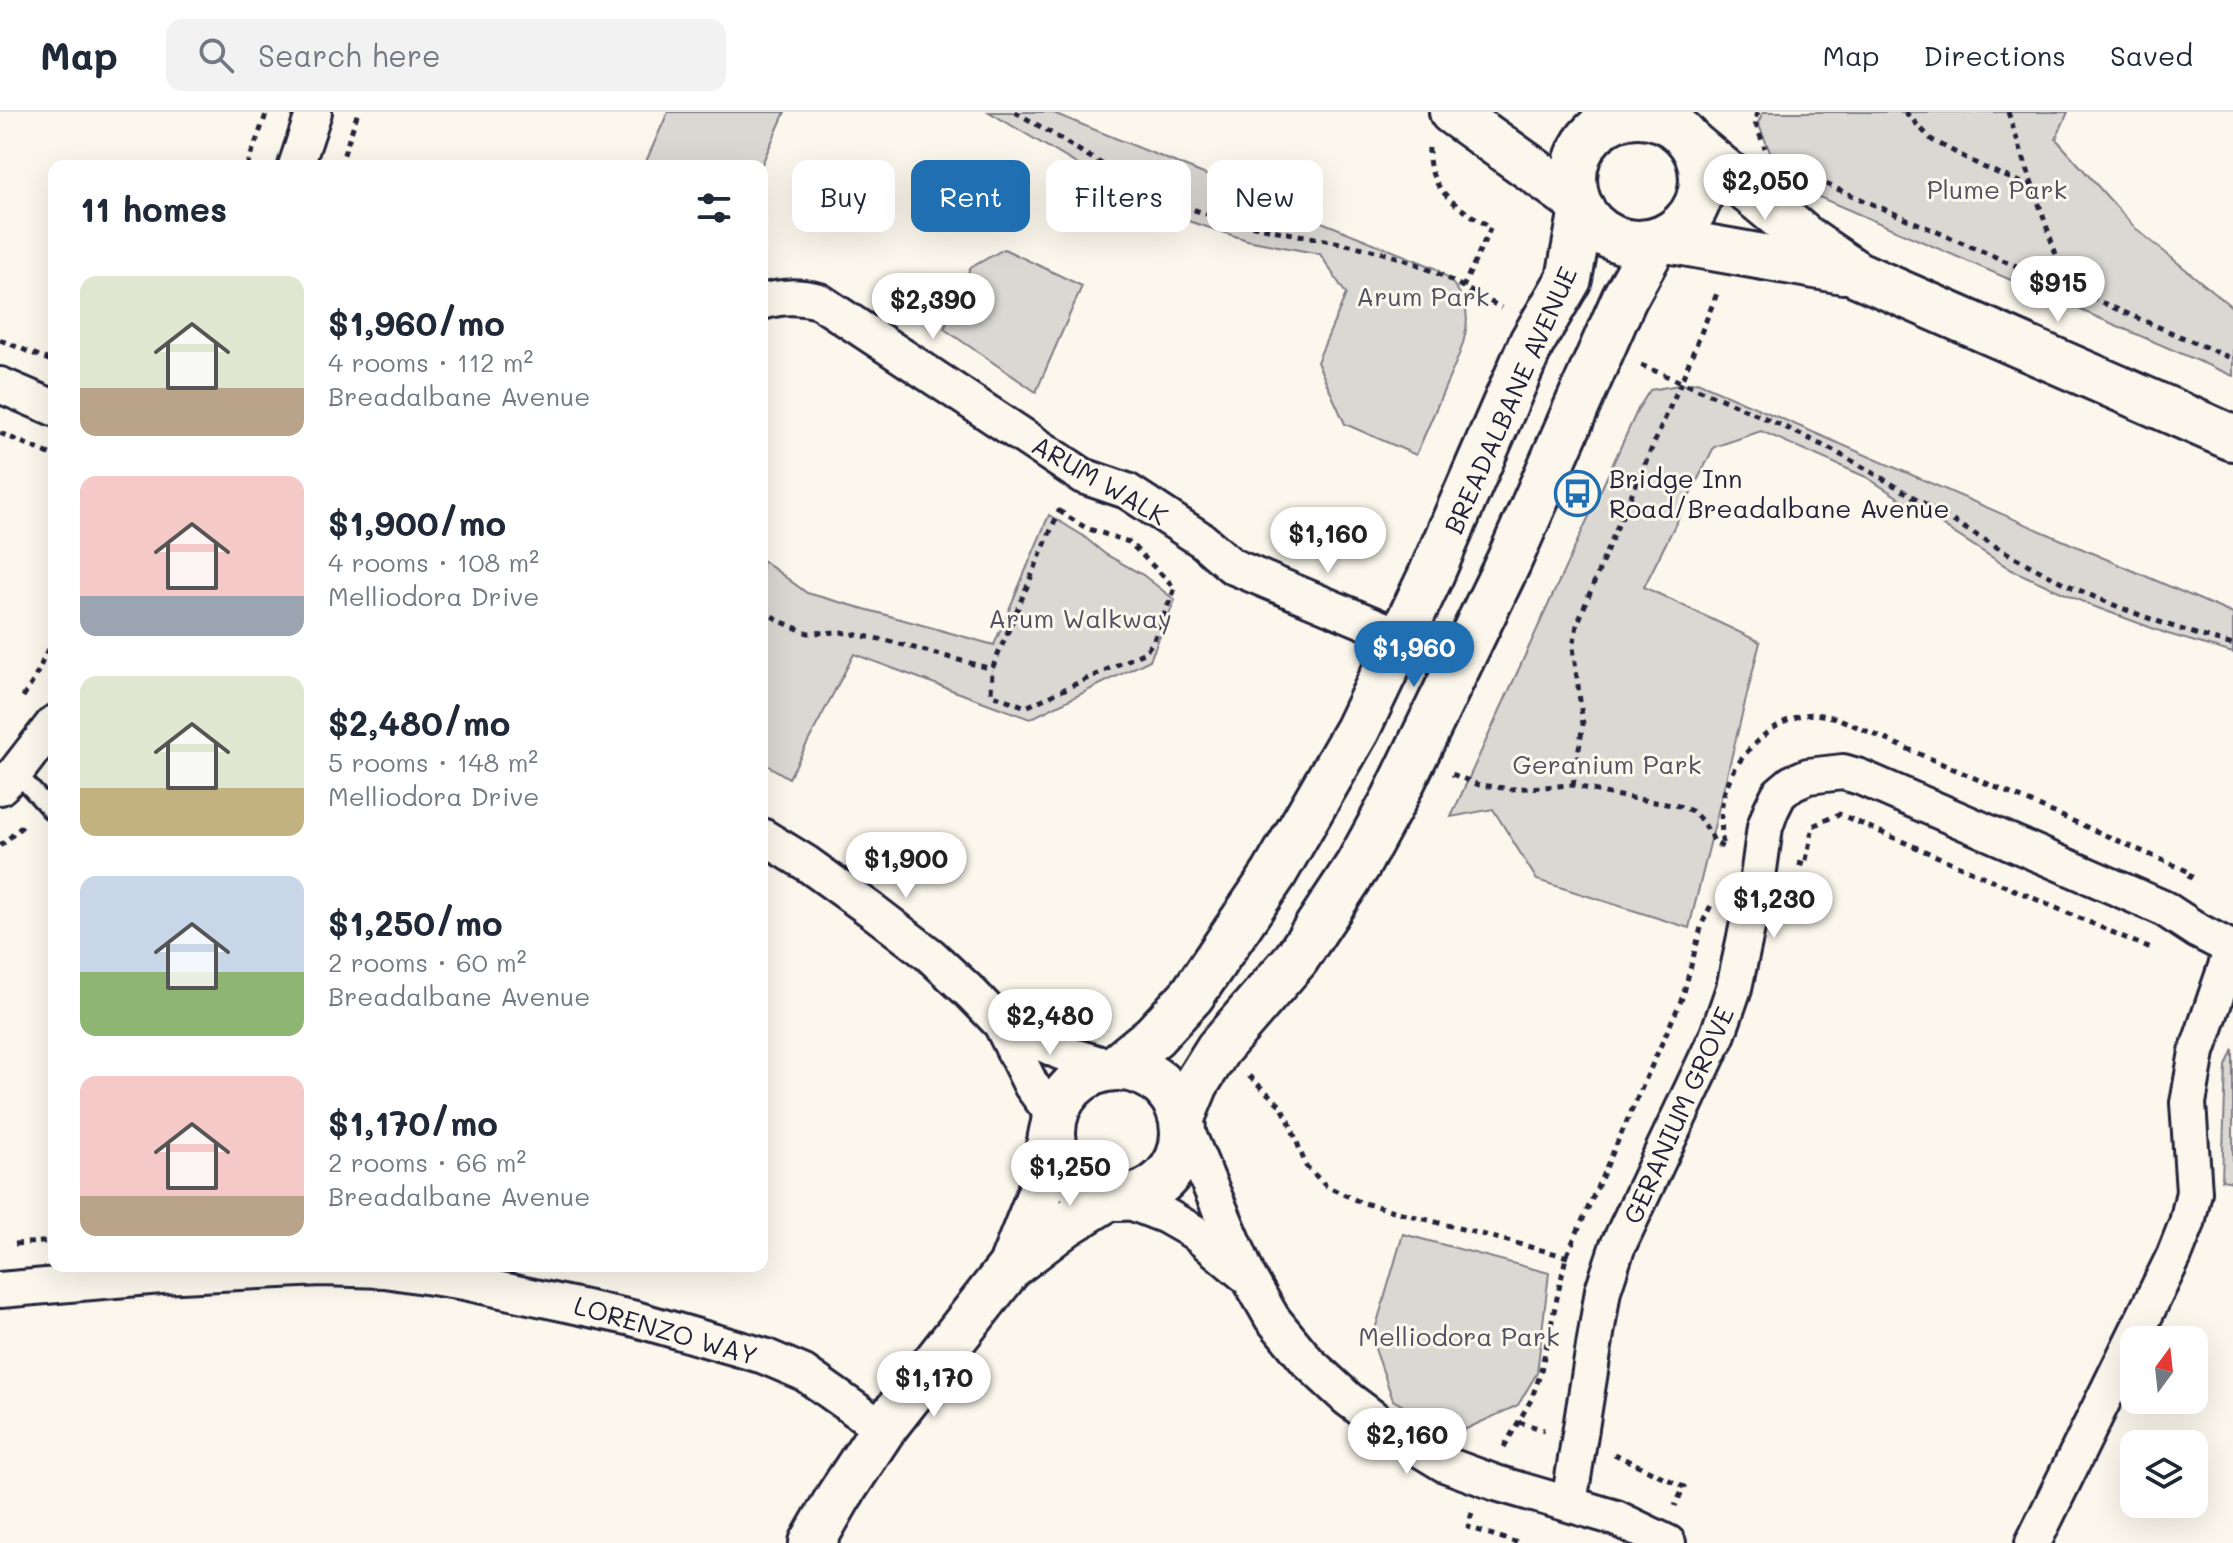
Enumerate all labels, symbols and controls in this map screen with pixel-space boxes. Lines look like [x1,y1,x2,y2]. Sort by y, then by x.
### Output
search box [166,19,726,91]
text: Map [40,30,118,80]
icon: search [194,33,238,77]
text: Search here [258,35,441,75]
text: Map [1823,37,1880,73]
text: Directions [1924,37,2066,73]
text: Saved [2110,37,2193,73]
pin: $2,050 [1700,154,1830,222]
chip: Buy [792,160,895,232]
chip: Rent [911,160,1030,232]
chip: Filters [1046,160,1191,232]
chip: New [1207,160,1323,232]
text: $2,050 [1721,163,1809,197]
park label: Plume Park [1927,172,2067,206]
text: 11 homes [80,186,227,231]
icon: filters [692,186,736,230]
pin: $915 [2011,256,2105,324]
street label: BREADALBANE AVENUE [1436,261,1584,539]
text: $915 [2029,265,2087,299]
pin: $2,390 [868,273,998,341]
park label: Arum Park [1356,279,1490,313]
text: $2,390 [890,282,976,316]
text: $1,960/mo [328,300,505,345]
icon: home [144,308,240,404]
text: 4 rooms · 112 m² [328,345,533,379]
text: Breadalbane Avenue [328,379,590,413]
street label: ARUM WALK [1026,427,1174,533]
place label: Bridge Inn Road/Breadalbane Avenue [1609,461,1950,525]
bus stop icon: Bridge Inn Road/Breadalbane Avenue [1554,469,1602,517]
text: $1,900/mo [328,500,506,545]
pin: $1,160 [1263,507,1393,575]
icon: home [144,508,240,604]
text: $1,160 [1288,516,1368,550]
text: 4 rooms · 108 m² [328,545,539,579]
text: Melliodora Drive [328,579,539,613]
park label: Arum Walkway [988,601,1172,635]
pin: $1,960 [1349,621,1479,689]
text: $1,960 [1372,630,1456,664]
text: $2,480/mo [328,700,510,745]
icon: home [144,708,240,804]
text: 5 rooms · 148 m² [328,745,538,779]
park label: Geranium Park [1512,747,1702,781]
text: Melliodora Drive [328,779,539,813]
pin: $1,900 [841,832,971,900]
text: $1,900 [864,841,948,875]
pin: $1,230 [1709,872,1839,940]
text: $1,230 [1733,881,1815,915]
text: $1,250/mo [328,900,503,945]
icon: home [144,908,240,1004]
text: 2 rooms · 60 m² [328,945,527,979]
text: Breadalbane Avenue [328,979,590,1013]
pin: $2,480 [985,989,1115,1057]
text: $2,480 [1006,998,1094,1032]
street label: GERANIUM GROVE [1615,1001,1741,1229]
text: $1,170/mo [328,1100,498,1145]
icon: home [144,1108,240,1204]
pin: $1,250 [1005,1140,1135,1208]
text: 2 rooms · 66 m² [328,1145,526,1179]
text: $1,250 [1029,1149,1111,1183]
text: Breadalbane Avenue [328,1179,590,1213]
street label: LORENZO WAY [570,1288,762,1372]
park label: Melliodora Park [1358,1319,1560,1353]
north arrow [2120,1326,2208,1414]
map controls [2120,1326,2208,1518]
pin: $1,170 [869,1351,999,1419]
text: $1,170 [895,1360,973,1394]
pin: $2,160 [1342,1408,1472,1476]
text: $2,160 [1366,1417,1448,1451]
button: layers [2120,1430,2208,1518]

